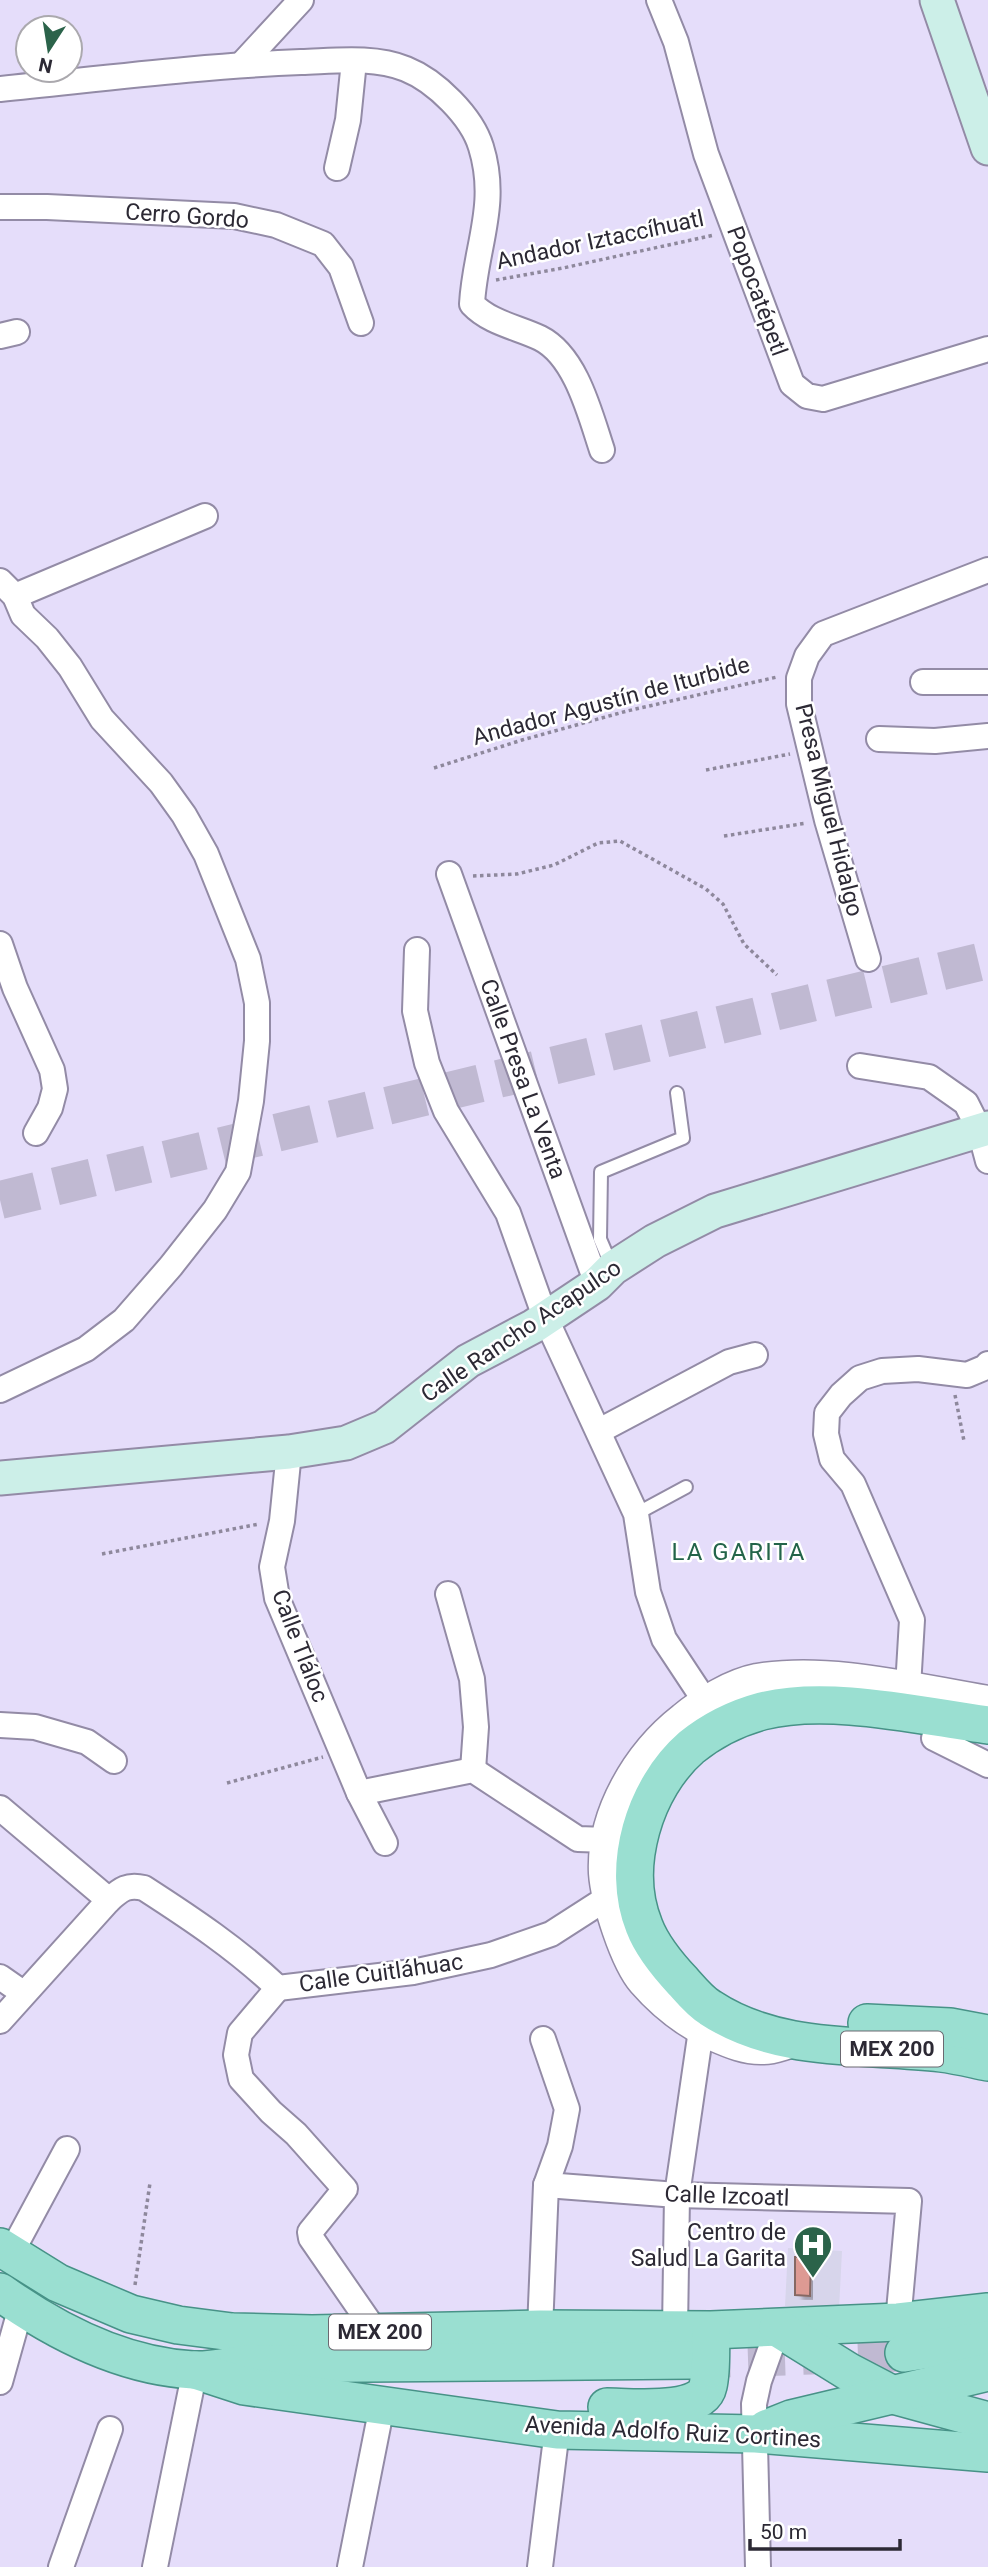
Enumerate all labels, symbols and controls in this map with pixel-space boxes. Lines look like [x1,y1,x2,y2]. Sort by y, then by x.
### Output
north arrow [14,14,84,84]
text: N [37,52,55,78]
street label: Cerro Gordo [124,198,250,234]
street label: Andador Iztaccíhuatl [494,205,706,275]
street label: Popocatépetl [721,222,793,360]
street label: Andador Agustín de Iturbide [470,651,752,751]
street label: Presa Miguel Hidalgo [790,701,868,919]
street label: Calle Presa La Venta [474,975,572,1183]
street label: Calle Rancho Acapulco [416,1254,626,1408]
district label: LA GARITA [672,1538,806,1566]
street label: Calle Tláloc [266,1586,334,1706]
street label: Calle Cuitláhuac [297,1948,465,1998]
road number: MEX 200 [841,2032,943,2066]
street label: Calle Izcoatl [664,2180,790,2212]
place label: Centro de Salud La Garita [631,2219,786,2272]
hospital icon: Centro de Salud La Garita [792,2224,834,2279]
road number: MEX 200 [329,2314,431,2350]
street label: Avenida Adolfo Ruiz Cortines [524,2411,822,2453]
scale bar [750,2508,900,2552]
text: 50 m [760,2520,807,2544]

